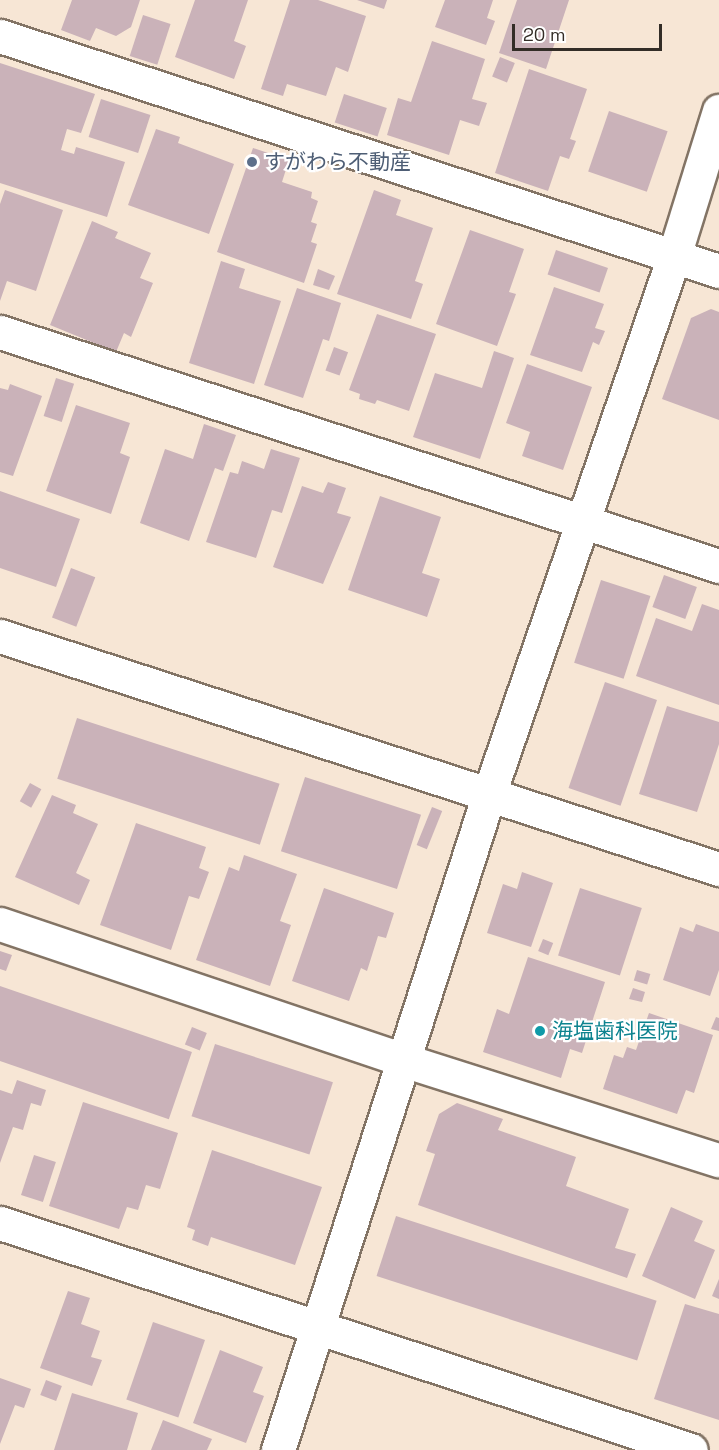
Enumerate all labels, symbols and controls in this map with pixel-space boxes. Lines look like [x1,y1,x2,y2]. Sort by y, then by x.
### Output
scale bar [515,12,665,50]
text: 20 m [523,23,566,46]
place label: すがわら不動産 [264,149,411,175]
marker: すがわら不動産 [245,155,259,169]
place label: 海塩歯科医院 [552,1018,678,1044]
marker: 海塩歯科医院 [533,1024,547,1038]

